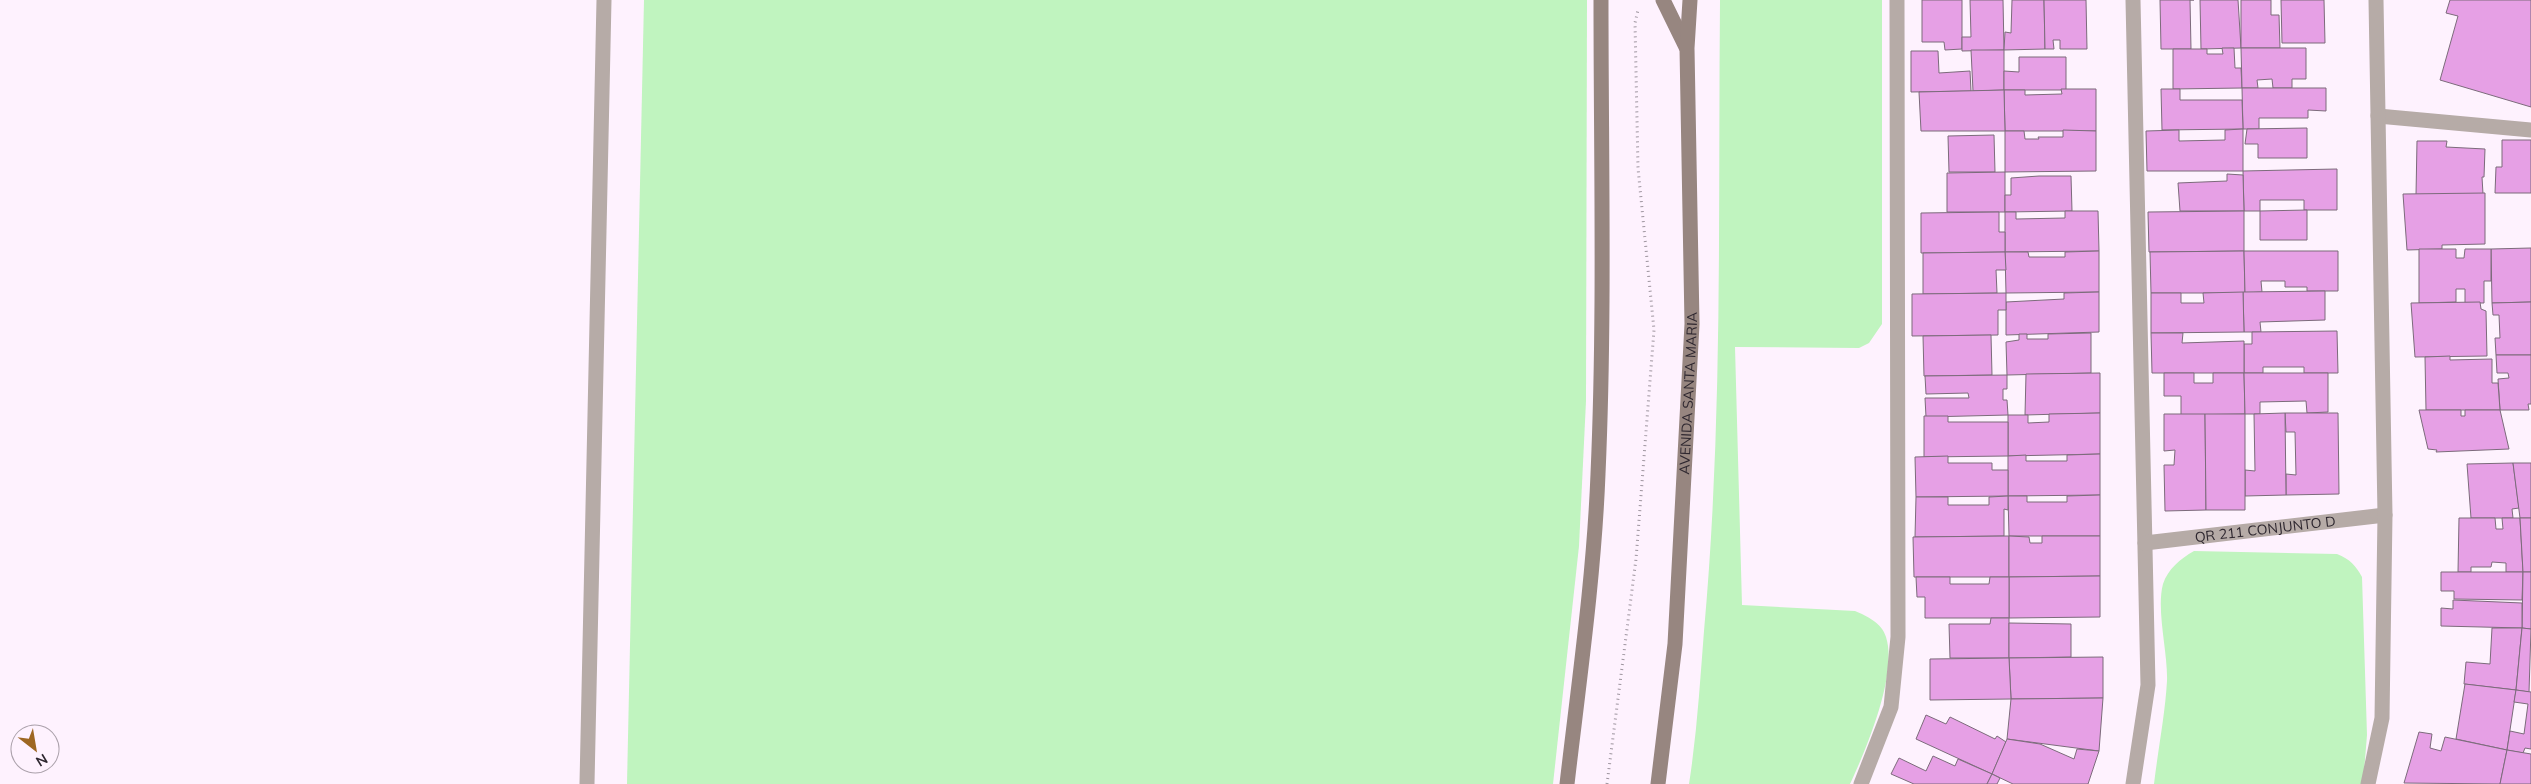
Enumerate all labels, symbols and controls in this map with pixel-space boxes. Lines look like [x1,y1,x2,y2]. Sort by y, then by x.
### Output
street label: AVENIDA SANTA MARIA [1675,311,1701,475]
street label: QR 211 CONJUNTO D [2194,512,2337,546]
north arrow [10,724,60,774]
text: N [33,750,51,771]

